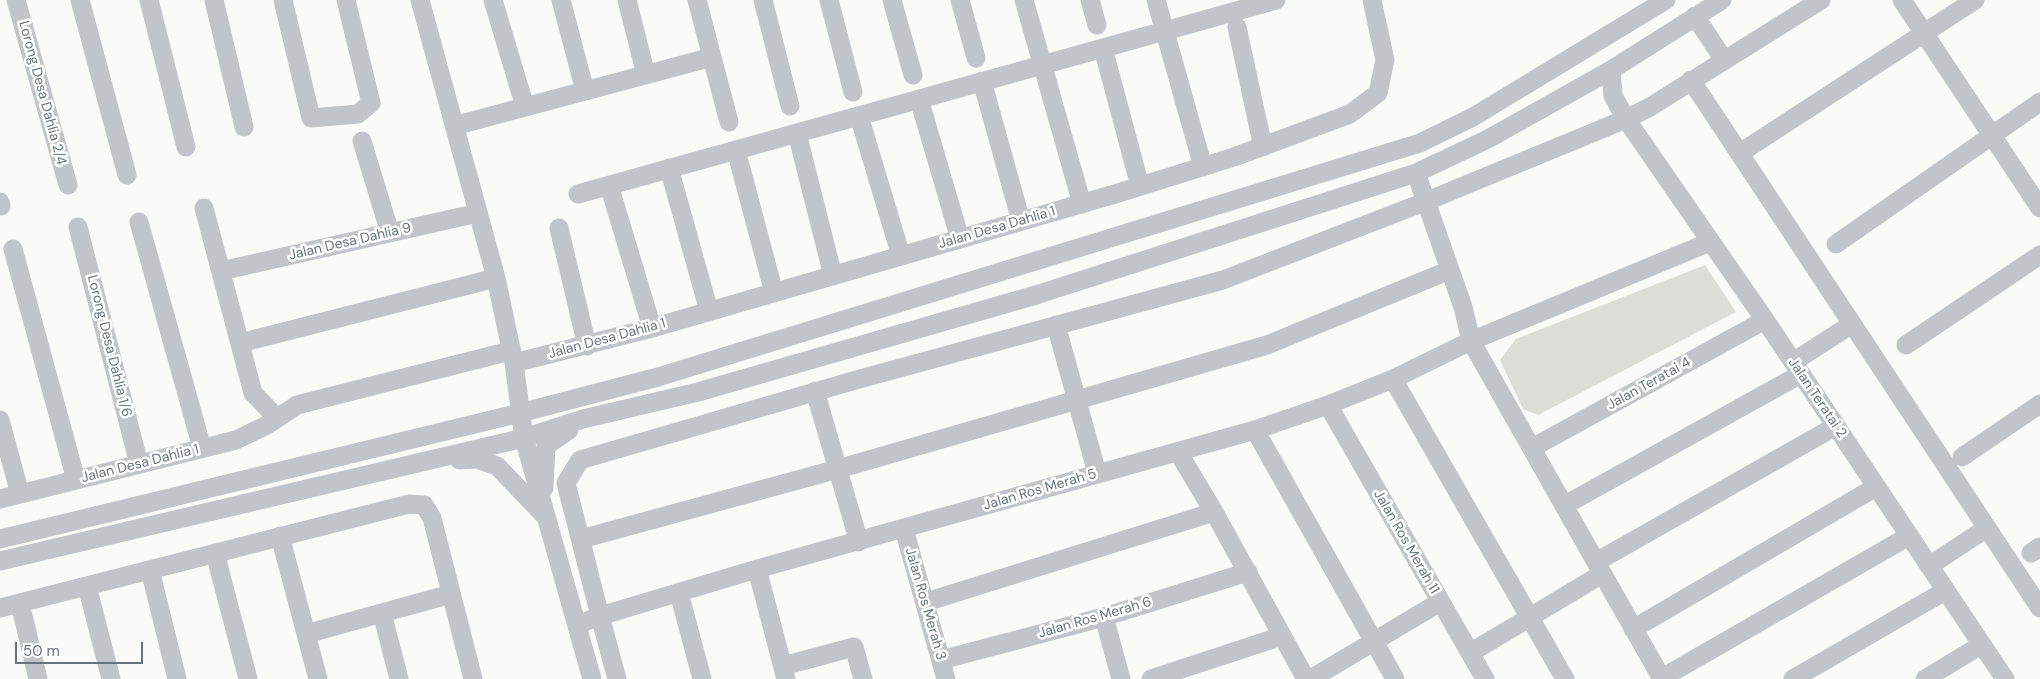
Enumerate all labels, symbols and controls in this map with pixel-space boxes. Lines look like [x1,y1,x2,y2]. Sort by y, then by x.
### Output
street label: Lorong Desa Dahlia 2/4 [15,19,69,167]
street label: Jalan Desa Dahlia 1 [937,203,1057,253]
street label: Jalan Desa Dahlia 9 [287,220,413,264]
street label: Lorong Desa Dahlia 1/6 [83,273,135,419]
street label: Jalan Desa Dahlia 1 [547,315,667,363]
street label: Jalan Teratai 4 [1604,354,1694,414]
street label: Jalan Teratai 2 [1784,355,1850,441]
street label: Jalan Desa Dahlia 1 [79,441,201,487]
street label: Jalan Ros Merah 5 [981,466,1099,514]
street label: Jalan Ros Merah 11 [1369,487,1443,597]
street label: Jalan Ros Merah 3 [901,546,949,662]
street label: Jalan Ros Merah 6 [1036,594,1154,642]
scale bar [18,632,145,664]
text: 50 m [23,641,60,661]

